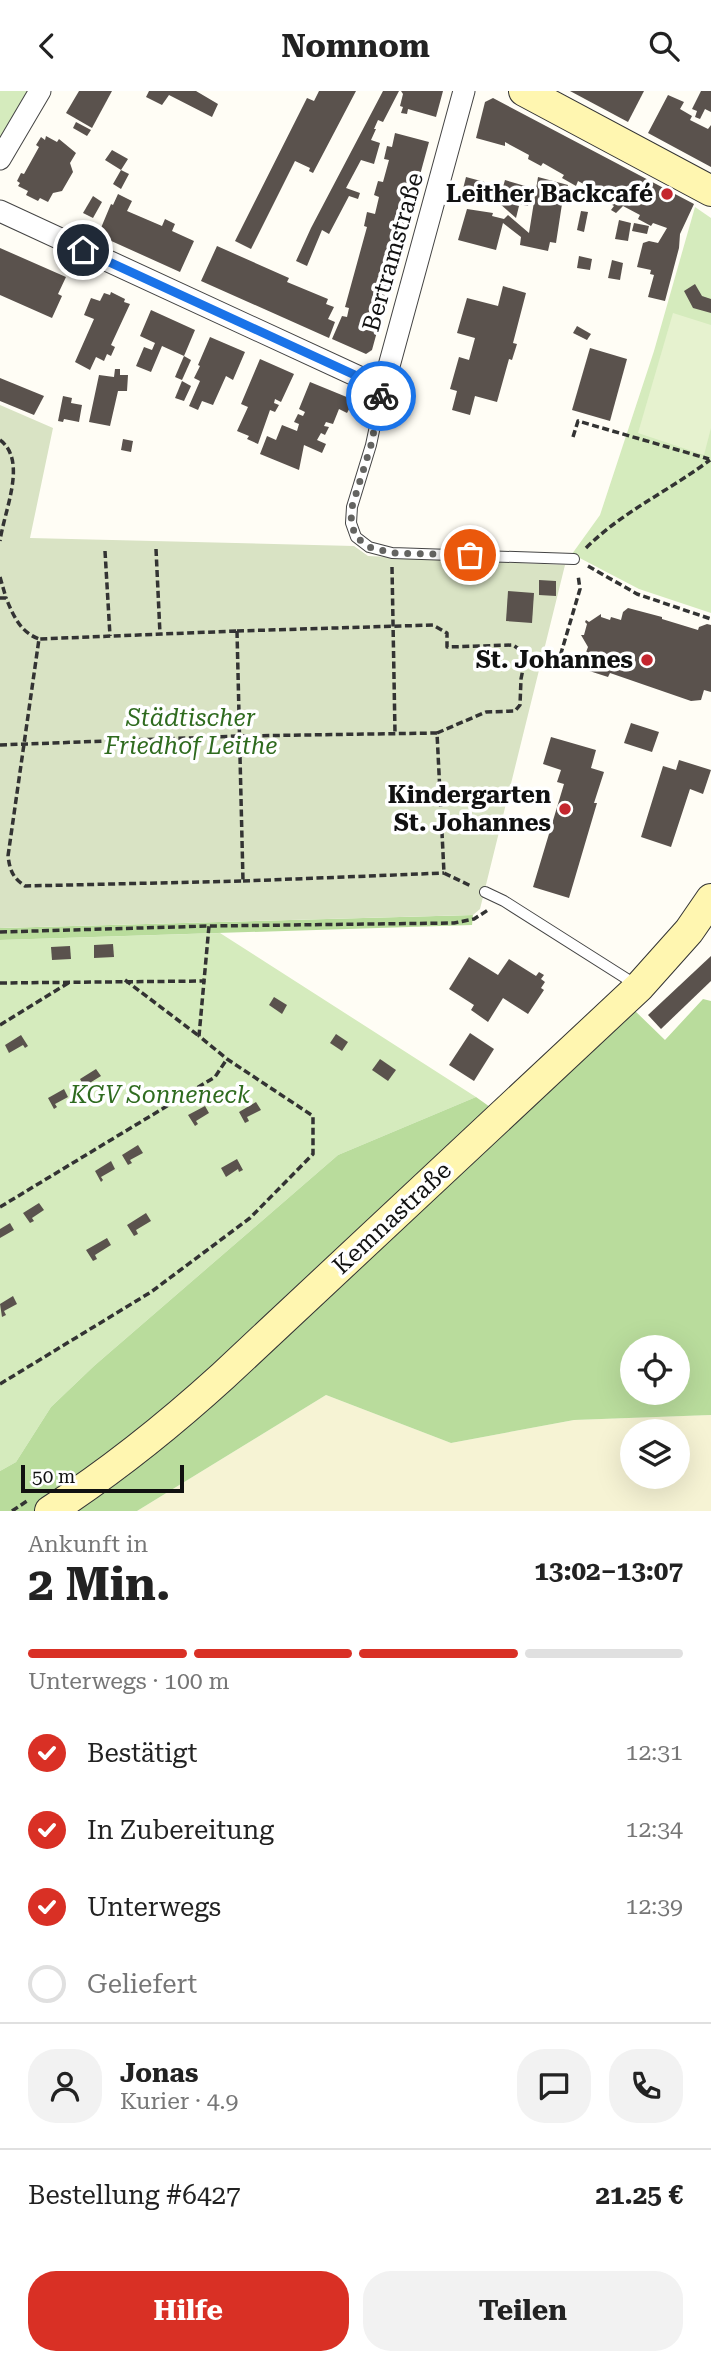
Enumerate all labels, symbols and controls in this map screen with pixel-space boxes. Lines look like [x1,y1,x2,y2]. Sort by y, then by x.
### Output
icon: back [28,27,66,65]
text: Nomnom [281,27,430,65]
icon: search [645,27,683,65]
street label: Bertramstraße [357,169,429,335]
place label: Leither Backcafé [446,180,653,208]
marker: Leither Backcafé [659,186,675,202]
pin [53,220,113,280]
icon: home [64,231,102,269]
courier [346,361,416,431]
icon: bike [362,377,400,415]
pin [440,525,500,585]
icon: bag [451,536,489,574]
place label: St. Johannes [476,646,633,674]
marker: St. Johannes [639,652,655,668]
park label: Städtischer Friedhof Leithe [104,704,277,760]
place label: Kindergarten St. Johannes [388,781,551,837]
marker: Kindergarten St. Johannes [557,801,573,817]
park label: KGV Sonneneck [69,1081,250,1109]
street label: Kemnastraße [327,1156,457,1280]
map controls [620,1335,690,1489]
button: locate [620,1335,690,1405]
button: layers [620,1419,690,1489]
scale bar [21,1462,184,1494]
text: 50 m [32,1465,75,1488]
text: Ankunft in [28,1531,148,1558]
text: 13:02–13:07 [534,1556,683,1586]
text: 2 Min. [28,1557,170,1611]
text: Unterwegs · 100 m [28,1668,230,1695]
icon: check [28,1734,66,1772]
text: Bestätigt [87,1738,197,1768]
text: 12:31 [626,1739,683,1766]
icon: check [28,1811,66,1849]
text: In Zubereitung [87,1815,274,1845]
text: 12:34 [626,1816,683,1843]
icon: check [28,1888,66,1926]
text: Unterwegs [87,1892,221,1922]
text: 12:39 [626,1893,683,1920]
text: Geliefert [87,1969,197,1999]
button: person [28,2049,102,2123]
button: chat [517,2049,591,2123]
button: phone [609,2049,683,2123]
text: Jonas [120,2058,198,2088]
text: Kurier · 4.9 [120,2088,238,2115]
text: Bestellung #6427 [28,2180,241,2210]
text: 21.25 € [595,2180,683,2210]
button: Hilfe [28,2271,349,2351]
button: Teilen [363,2271,683,2351]

